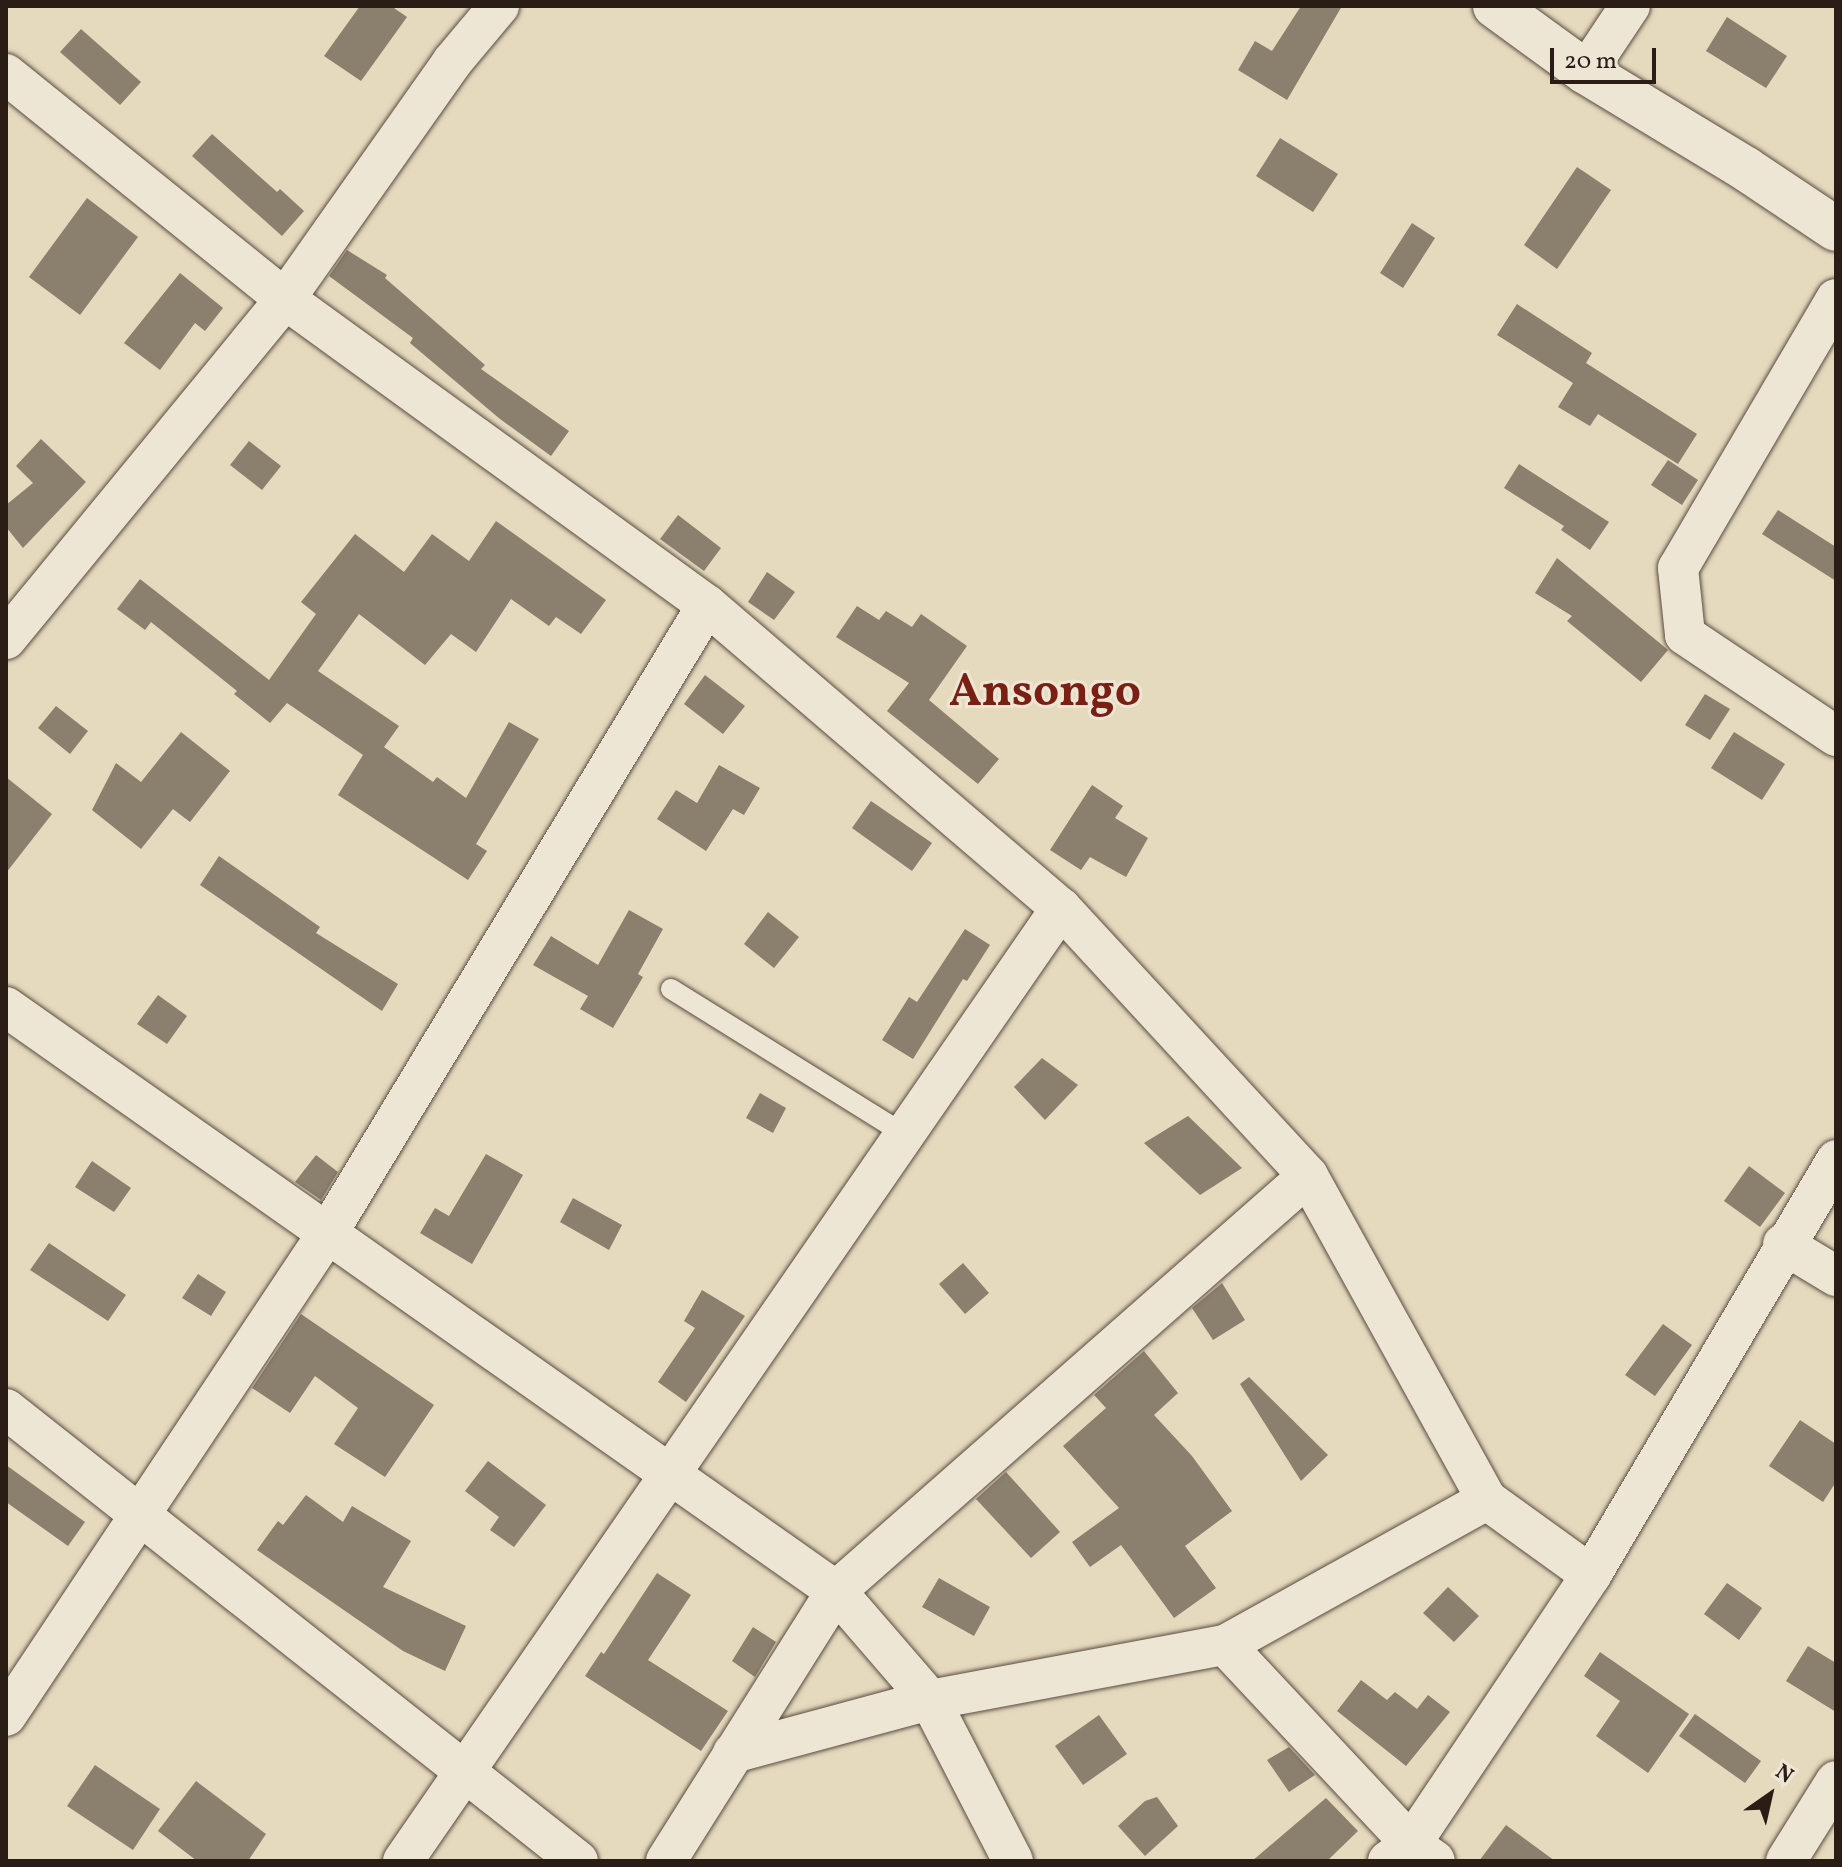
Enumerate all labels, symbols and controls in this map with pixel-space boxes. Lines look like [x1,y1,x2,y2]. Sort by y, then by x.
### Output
scale bar [1554,32,1660,82]
text: 20 m [1564,45,1617,79]
district label: Ansongo [949,665,1141,721]
north arrow [1730,1755,1810,1835]
text: N [1768,1757,1799,1792]

